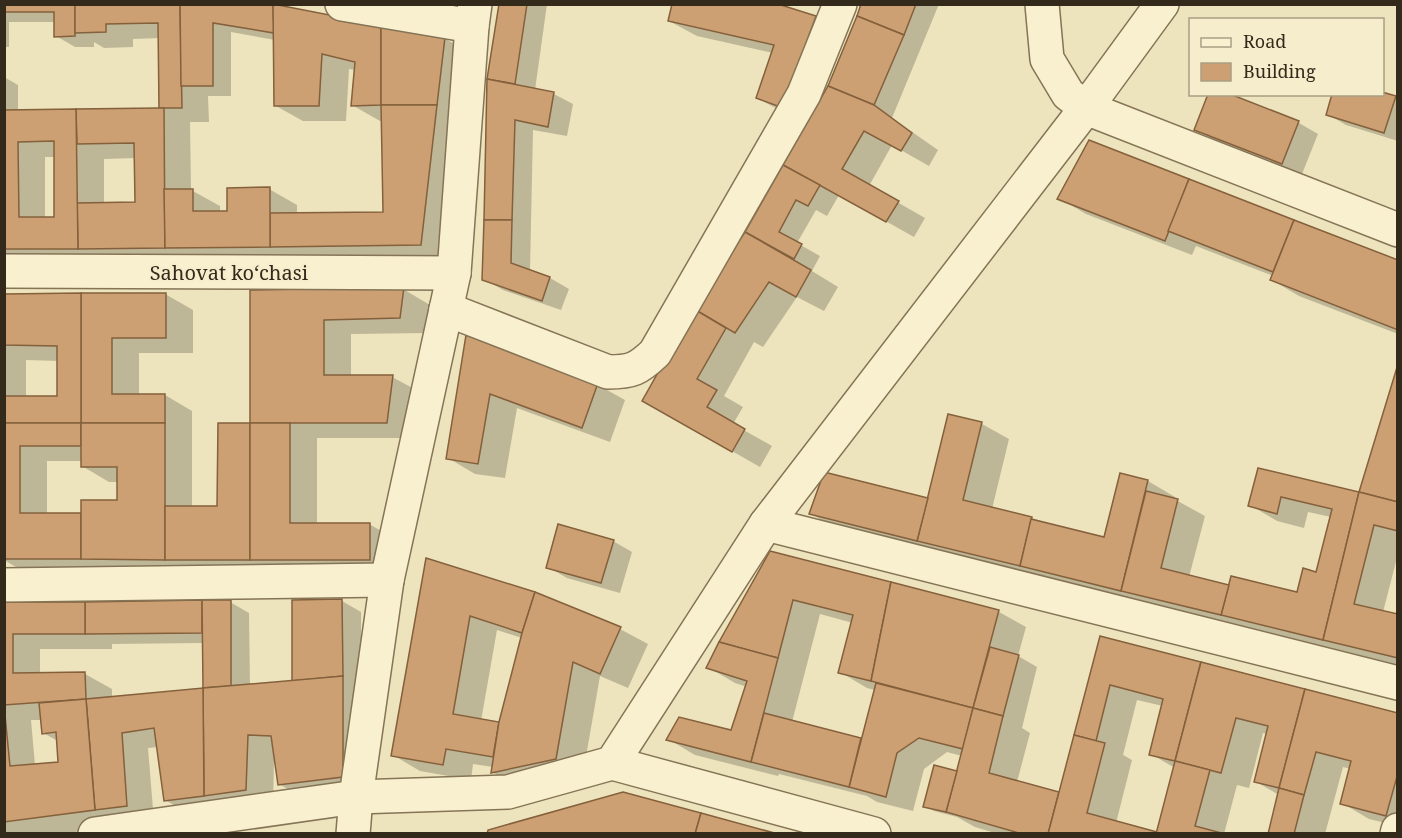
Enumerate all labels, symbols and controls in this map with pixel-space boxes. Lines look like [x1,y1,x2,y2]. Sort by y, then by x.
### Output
legend [1189,18,1384,96]
text: Road [1243,29,1286,53]
text: Building [1243,59,1316,83]
street label: Sahovat koʻchasi [150,259,309,286]

